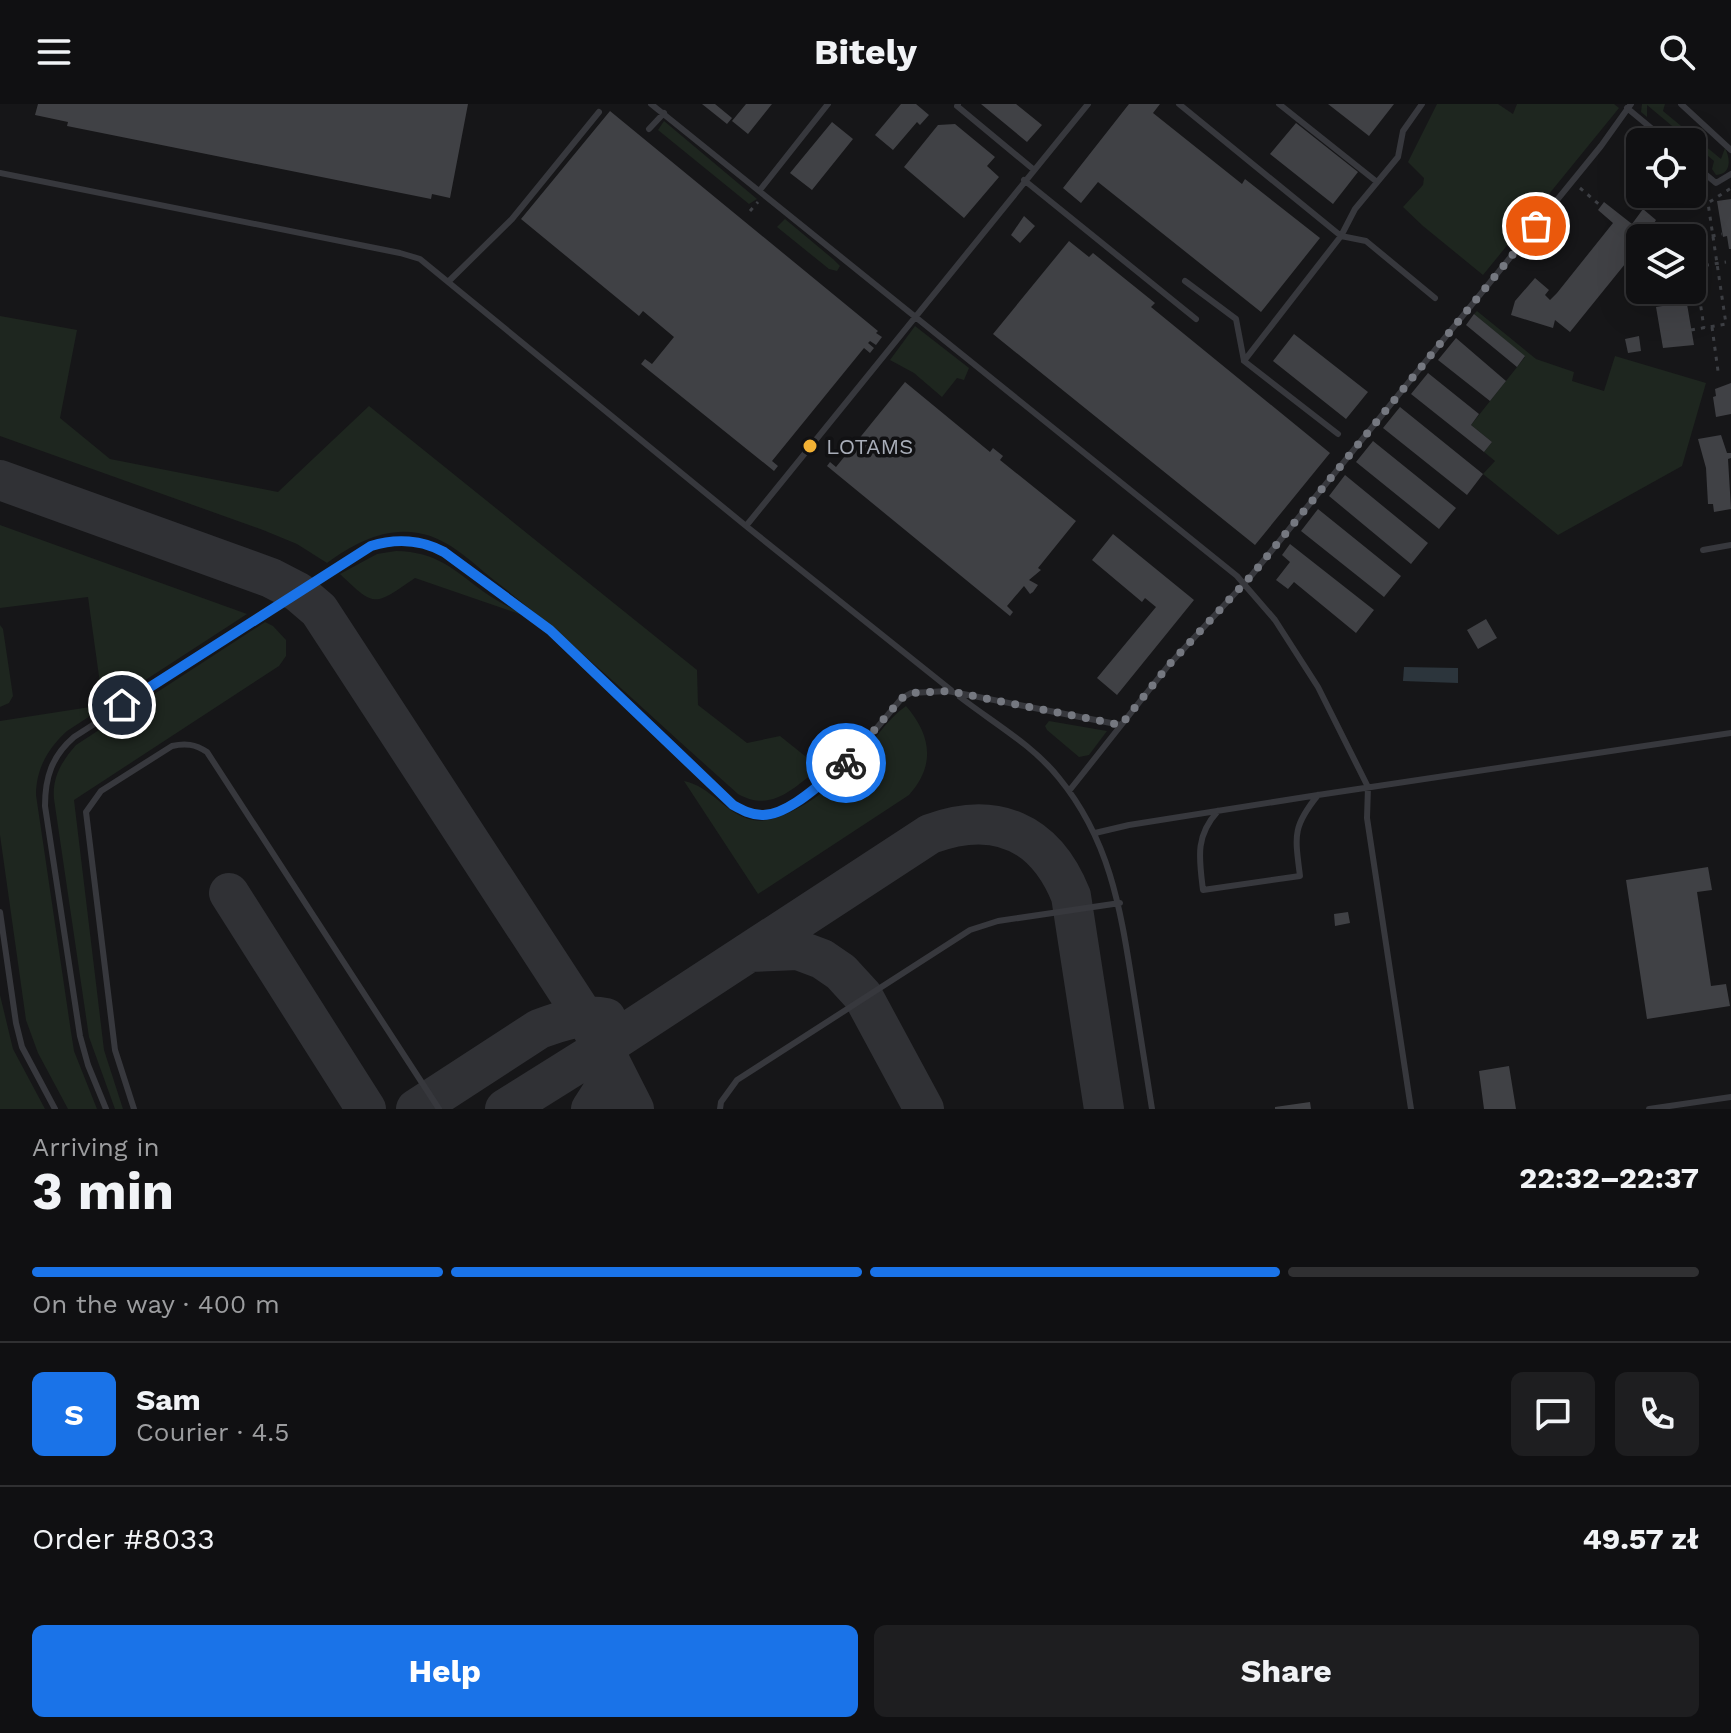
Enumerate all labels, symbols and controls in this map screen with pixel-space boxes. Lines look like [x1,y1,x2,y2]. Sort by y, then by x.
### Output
icon: menu [32,30,76,74]
icon: search [1655,30,1699,74]
text: Bitely [814,31,917,73]
map controls [1626,128,1706,304]
button: locate [1626,128,1706,208]
pin [1502,192,1570,260]
icon: bag [1514,204,1558,248]
button: layers [1626,224,1706,304]
place label: LOTAMS [826,434,913,459]
marker: LOTAMS [801,437,819,455]
pin [88,671,156,739]
icon: home [100,683,144,727]
courier [806,723,886,803]
icon: bike [824,741,868,785]
text: Arriving in [32,1132,160,1162]
text: 22:32–22:37 [1519,1160,1699,1195]
text: 3 min [32,1161,174,1222]
text: On the way · 400 m [32,1289,280,1319]
button: chat [1511,1372,1595,1456]
button: phone [1615,1372,1699,1456]
text: Sam [136,1382,201,1417]
text: S [64,1397,84,1432]
text: Courier · 4.5 [136,1417,289,1447]
text: Order #8033 [32,1521,215,1556]
text: 49.57 zł [1582,1521,1699,1556]
button: Help [32,1625,858,1717]
button: Share [874,1625,1699,1717]

